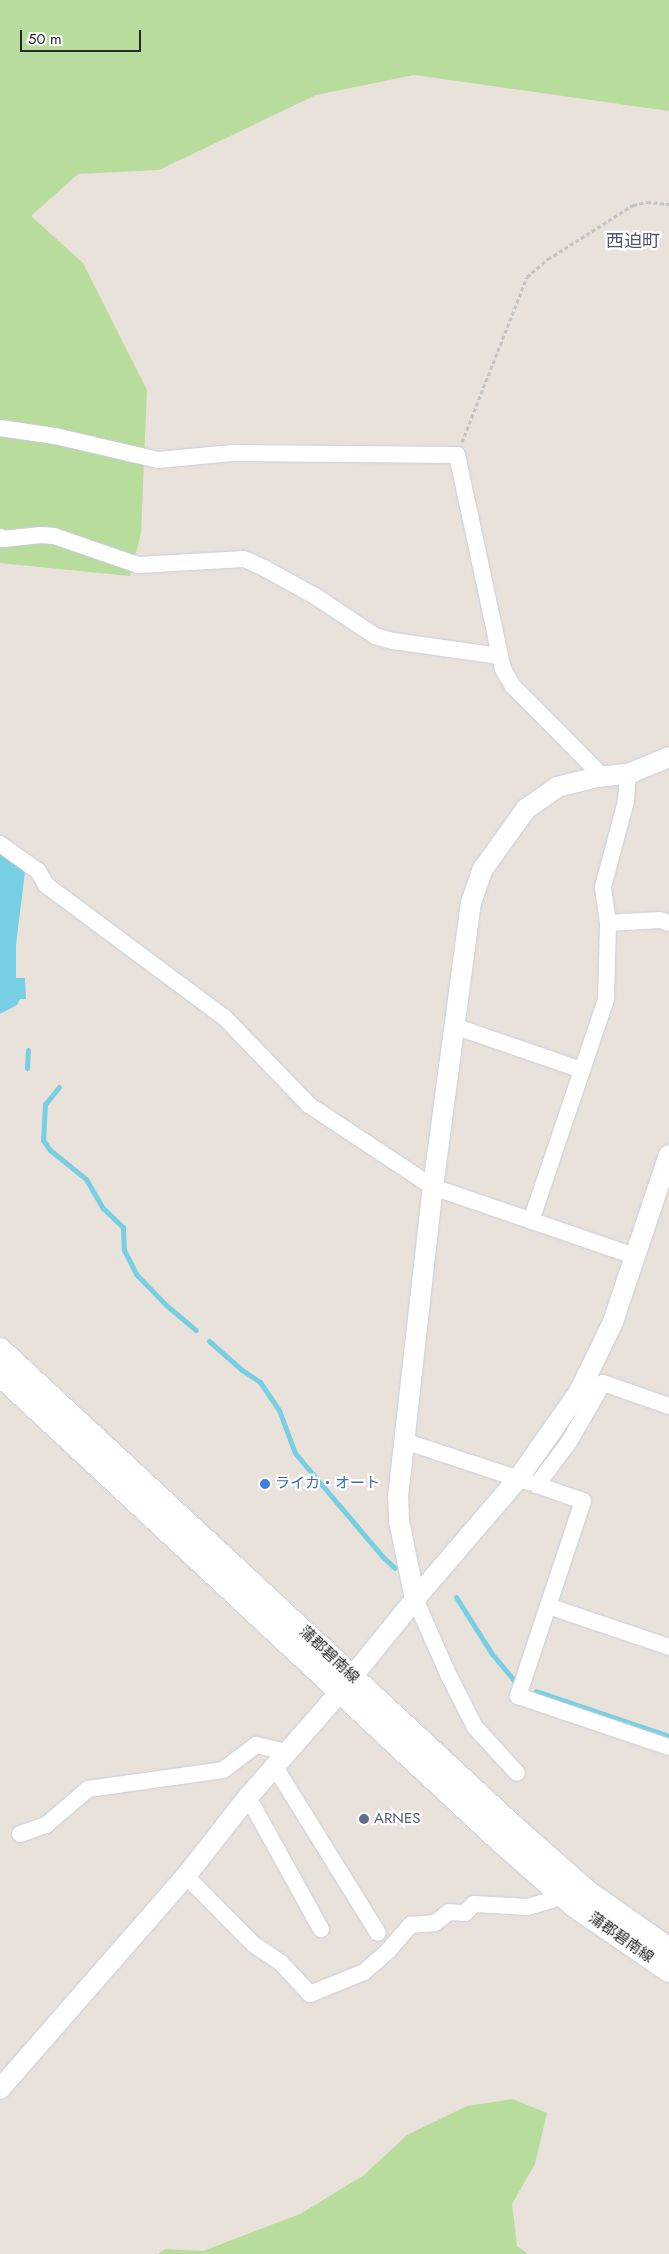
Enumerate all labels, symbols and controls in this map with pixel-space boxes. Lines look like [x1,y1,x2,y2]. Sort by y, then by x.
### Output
scale bar [22,20,144,52]
text: 50 m [28,28,62,50]
district label: 西迫町 [606,230,660,252]
place label: ライカ・オート [275,1475,380,1493]
marker: ライカ・オート [259,1478,271,1490]
street label: 蒲郡碧南線 [295,1623,363,1687]
place label: ARNES [374,1810,420,1828]
marker: ARNES [358,1813,370,1825]
street label: 蒲郡碧南線 [585,1909,657,1967]

